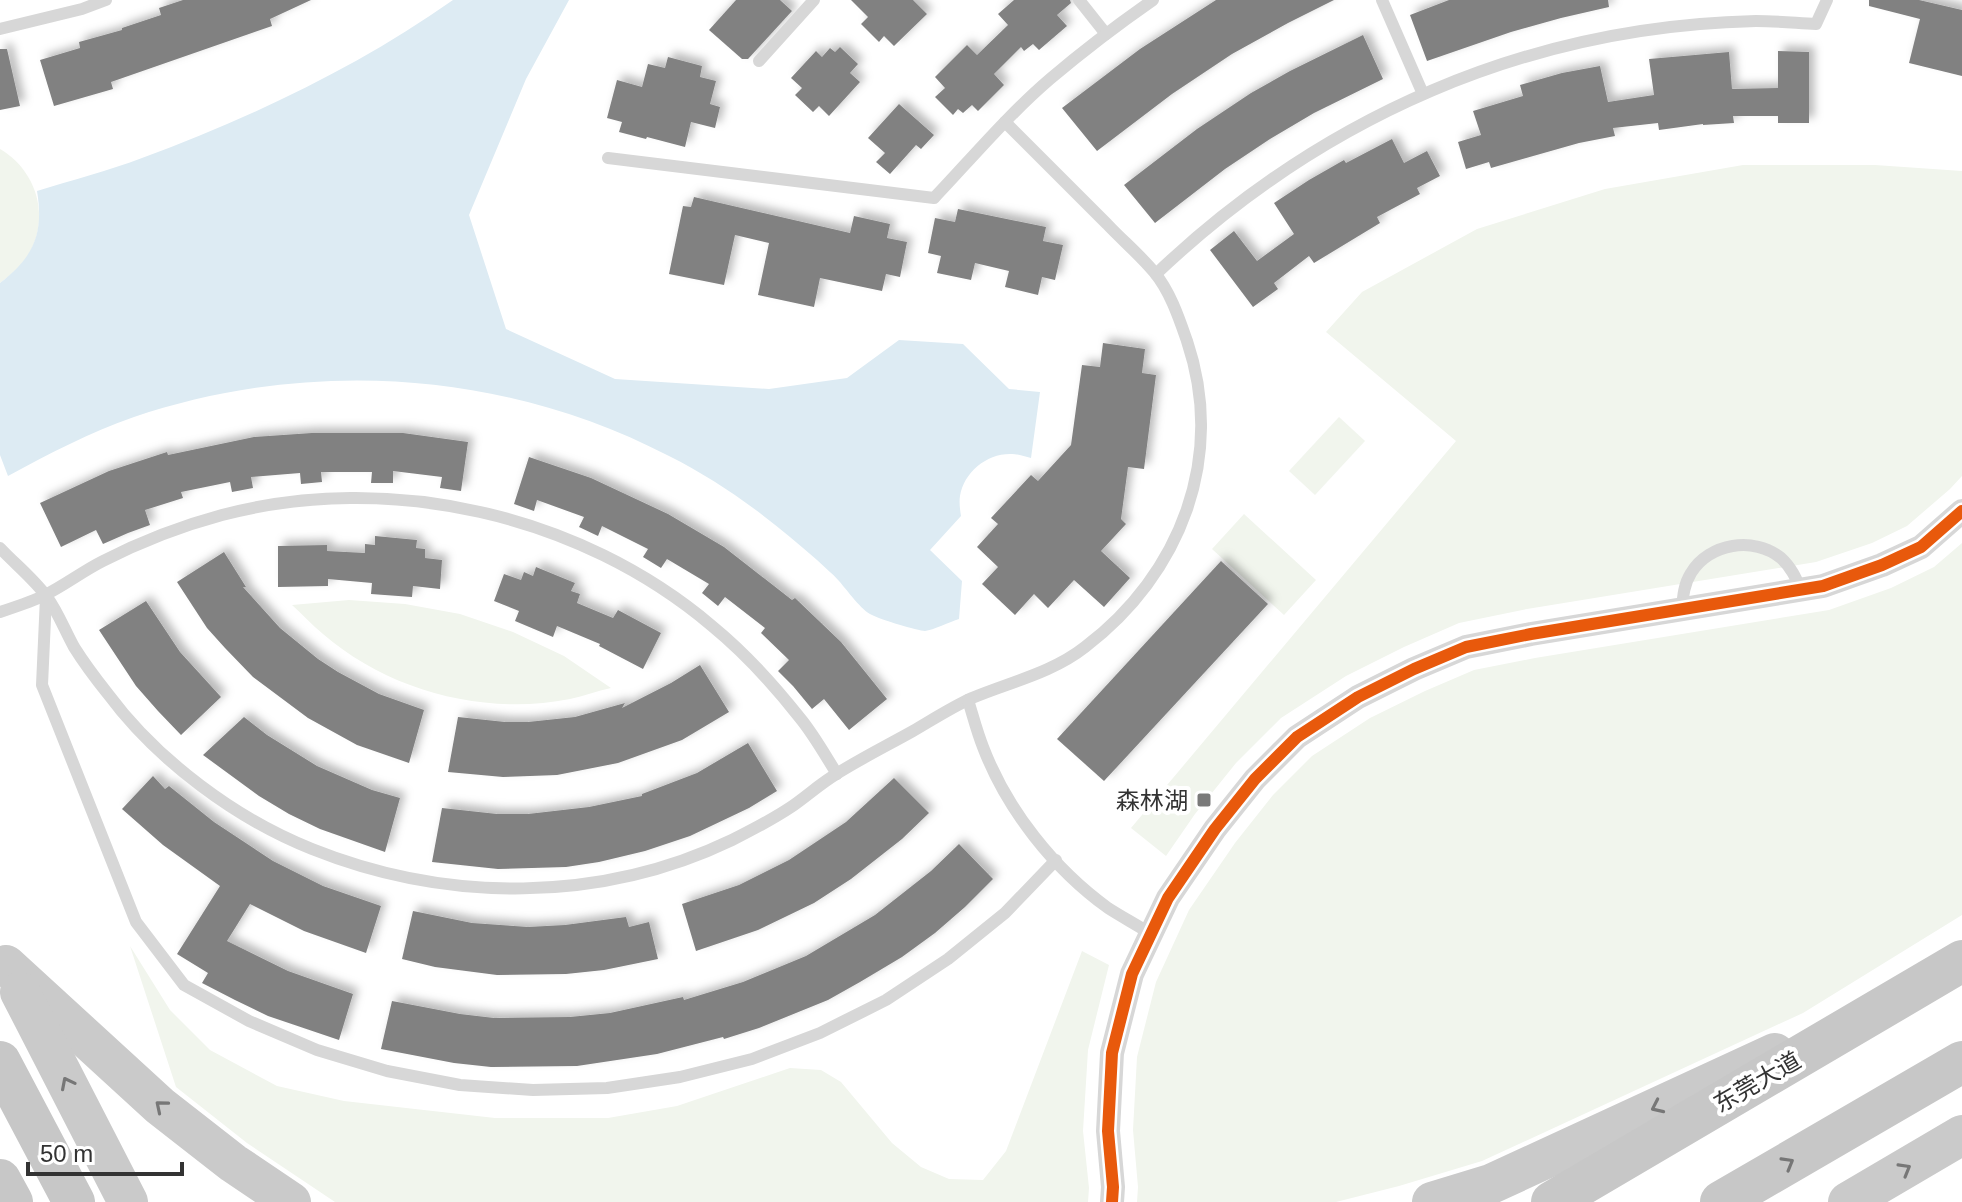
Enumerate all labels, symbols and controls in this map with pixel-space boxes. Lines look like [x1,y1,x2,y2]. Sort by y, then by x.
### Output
place label: 森林湖 [1116,787,1188,814]
marker: 森林湖 [1195,791,1213,809]
street label: 东莞大道 [1709,1046,1805,1118]
one-way arrow [62,1076,77,1091]
one-way arrow [1651,1097,1665,1113]
one-way arrow [155,1101,170,1116]
scale bar [28,1126,182,1176]
text: 50 m [40,1140,93,1167]
one-way arrow [1779,1157,1794,1173]
one-way arrow [1896,1163,1911,1179]

